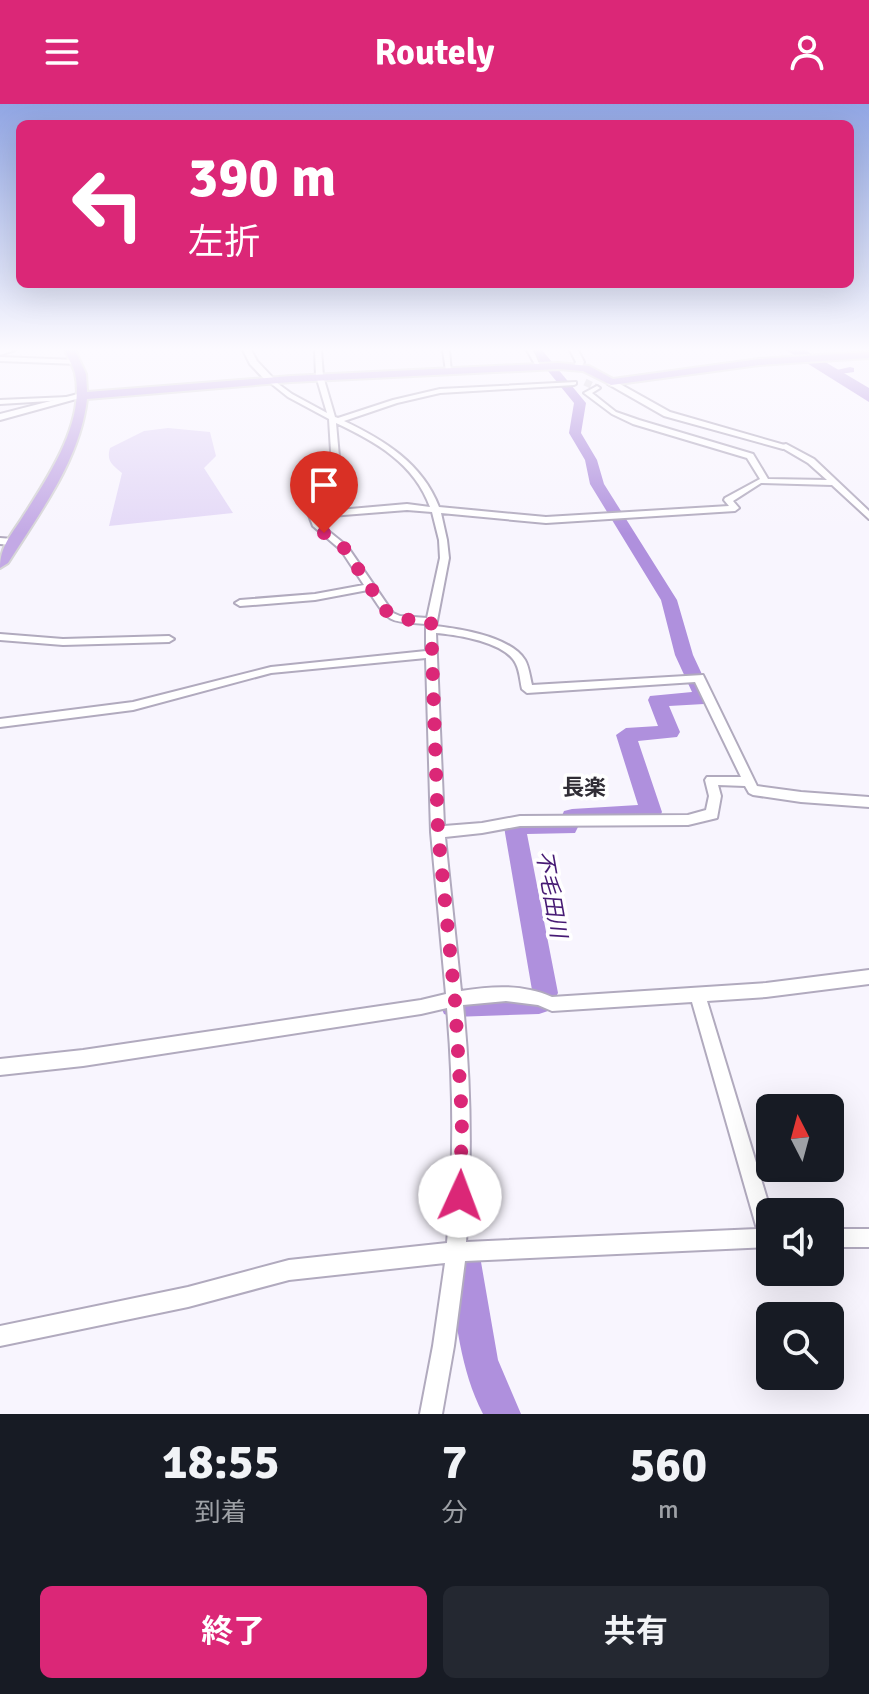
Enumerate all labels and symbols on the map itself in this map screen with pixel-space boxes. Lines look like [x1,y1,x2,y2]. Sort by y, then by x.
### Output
pin [290,451,358,533]
district label: 長楽 [562,774,606,801]
water label: 不毛田川 [531,848,573,942]
north arrow [756,1094,844,1182]
position arrow [418,1154,502,1238]

